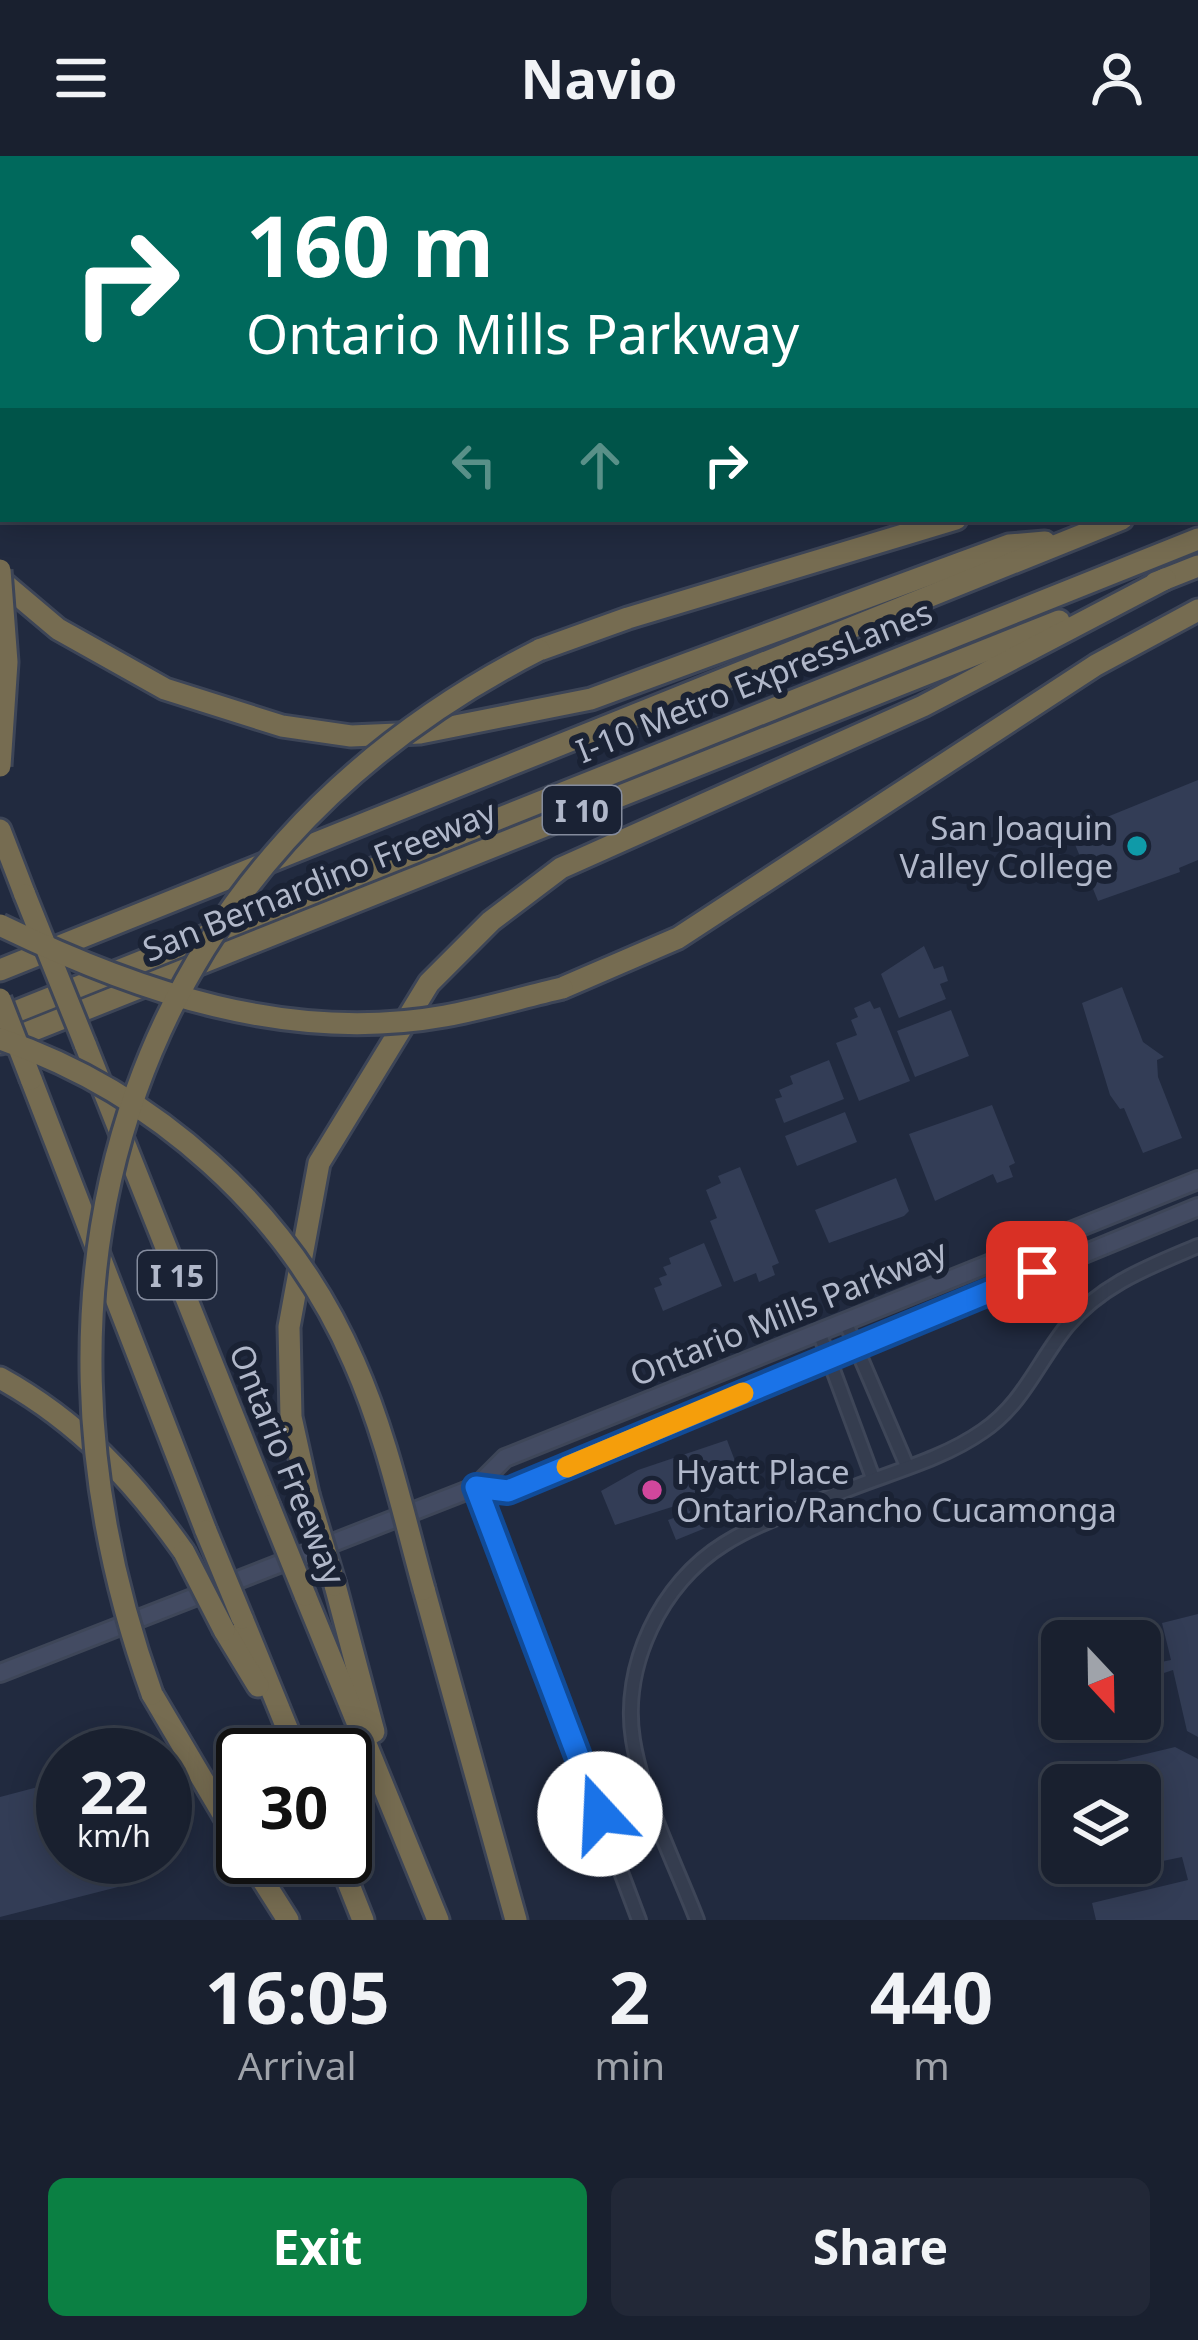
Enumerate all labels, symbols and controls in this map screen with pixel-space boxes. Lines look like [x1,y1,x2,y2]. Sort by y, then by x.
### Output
text: Navio [521,41,677,115]
icon: menu [48,45,114,111]
icon: person [1084,45,1150,111]
text: 160 m [246,187,494,302]
icon: right [48,204,204,360]
text: Ontario Mills Parkway [246,296,799,370]
icon: left [441,432,507,498]
icon: ahead [567,432,633,498]
icon: right [693,432,759,498]
street label: I-10 Metro ExpressLanes [569,589,939,773]
road number: I 10 [543,786,621,834]
street label: San Bernardino Freeway [136,788,502,971]
place label: San Joaquin Valley College [900,805,1113,888]
marker: San Joaquin Valley College [1124,833,1150,859]
pin [986,1221,1088,1323]
street label: Ontario Mills Parkway [623,1228,953,1396]
icon: arrive [1004,1239,1070,1305]
road number: I 15 [138,1251,216,1299]
street label: Ontario Freeway [219,1337,357,1591]
place label: Hyatt Place Ontario/Rancho Cucamonga [676,1449,1117,1532]
marker: Hyatt Place Ontario/Rancho Cucamonga [639,1477,665,1503]
north arrow [1041,1620,1161,1740]
map controls [1041,1620,1161,1884]
speed limit sign: 30 [216,1728,372,1884]
text: 22 [80,1750,148,1832]
position arrow [537,1751,663,1877]
button: layers [1041,1764,1161,1884]
text: km/h [77,1815,151,1856]
text: 16:05 [205,1947,390,2045]
text: 2 [609,1947,650,2045]
text: 440 [870,1947,993,2045]
text: Arrival [238,2038,357,2091]
text: min [594,2038,665,2091]
text: m [913,2038,950,2091]
button: Exit [48,2178,587,2316]
button: Share [611,2178,1150,2316]

